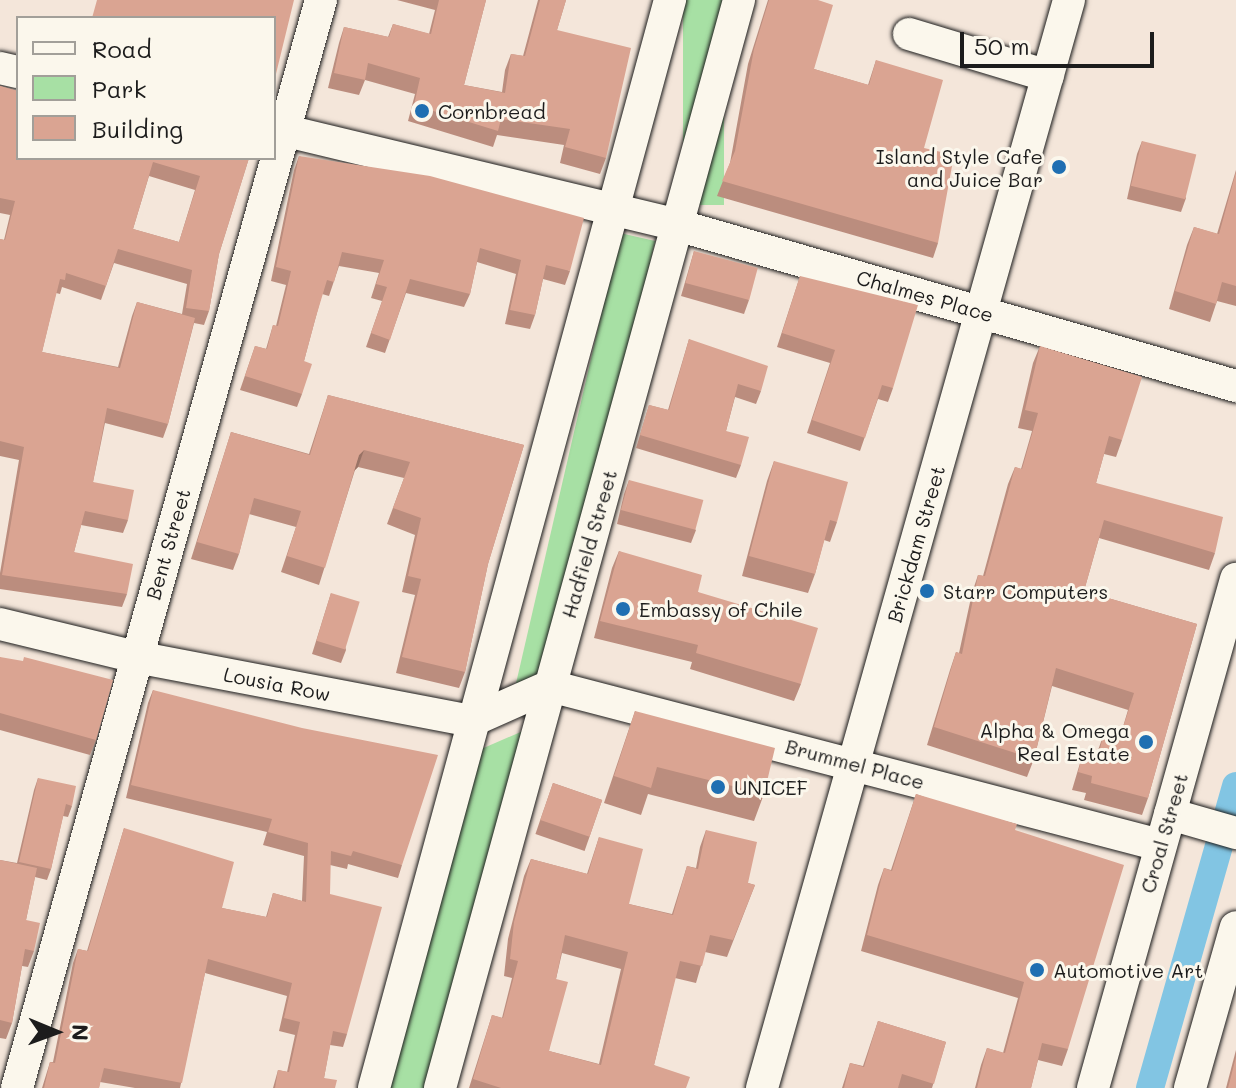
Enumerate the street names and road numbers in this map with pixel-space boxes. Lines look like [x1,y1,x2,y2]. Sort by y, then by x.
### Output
street label: Chalmes Place [854,265,996,327]
street label: Brickdam Street [882,463,950,625]
street label: Hadfield Street [556,467,622,621]
street label: Bent Street [141,486,195,602]
street label: Lousia Row [222,662,332,706]
street label: Brummel Place [783,734,927,794]
street label: Croal Street [1135,770,1193,896]

